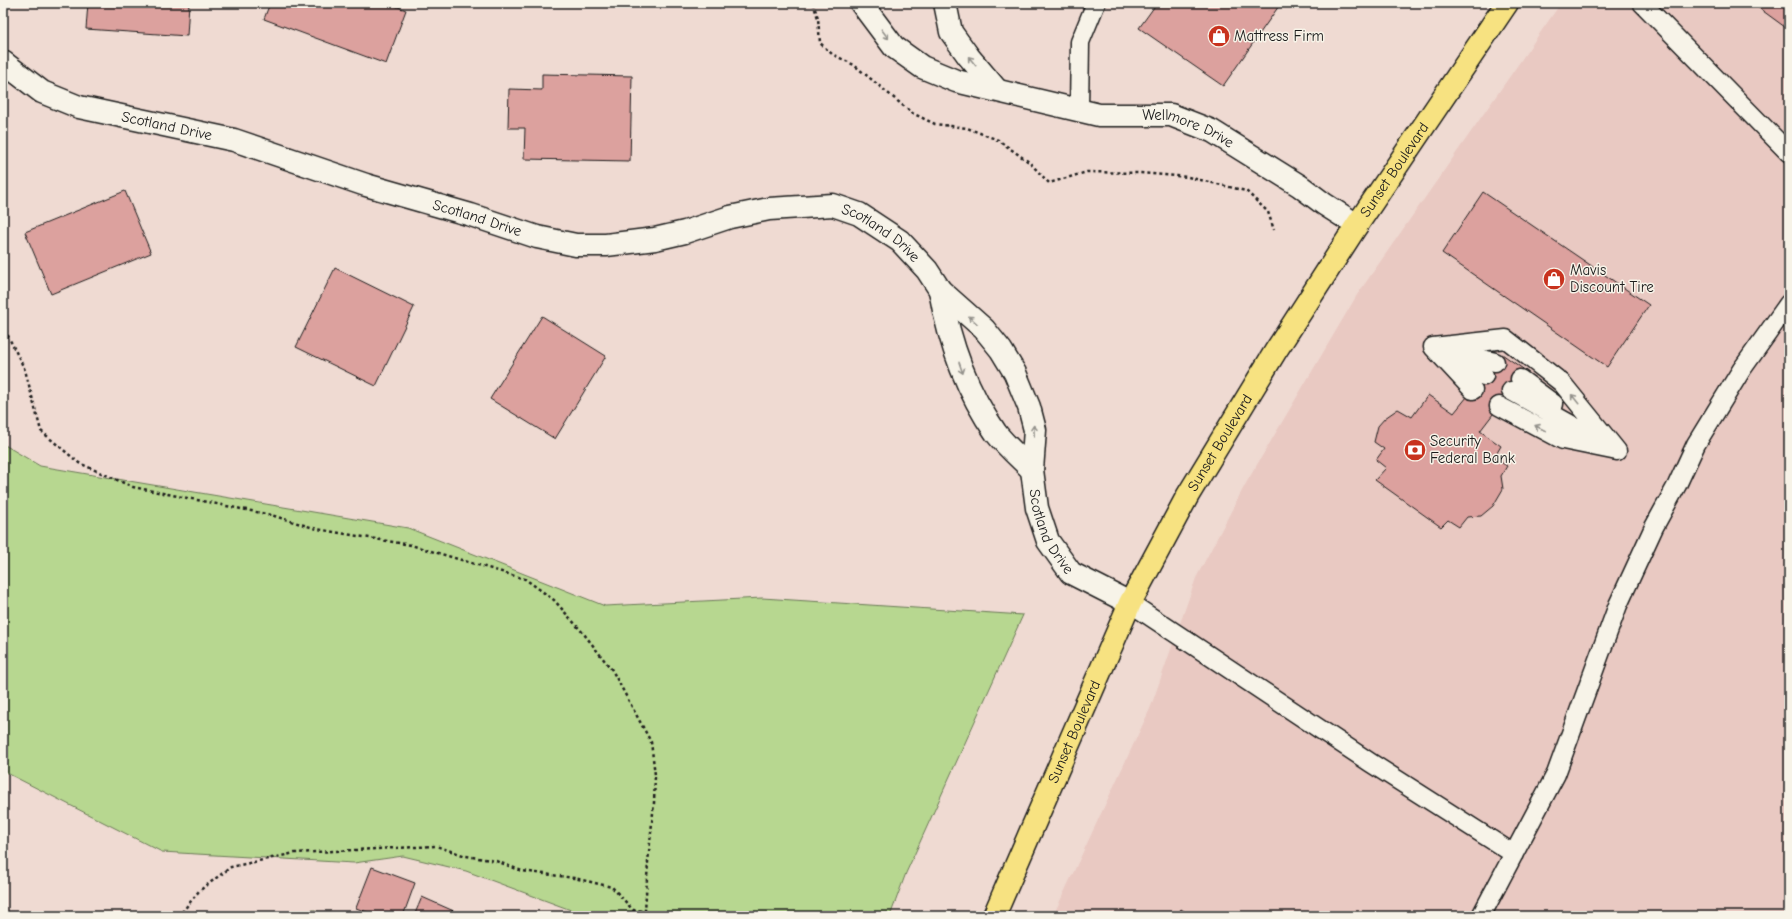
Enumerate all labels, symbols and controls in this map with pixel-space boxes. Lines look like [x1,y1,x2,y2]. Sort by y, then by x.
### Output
shop icon: Mattress Firm [1206,23,1232,49]
place label: Mattress Firm [1234,27,1324,45]
one-way arrow [880,29,889,40]
one-way arrow [968,55,977,66]
street label: Wellmore Drive [1142,106,1238,152]
street label: Scotland Drive [120,107,214,144]
street label: Sunset Boulevard [1356,119,1433,221]
street label: Scotland Drive [431,196,524,240]
street label: Scotland Drive [839,200,924,266]
place label: Mavis Discount Tire [1570,261,1654,296]
shop icon: Mavis Discount Tire [1541,266,1567,292]
one-way arrow [968,315,978,325]
one-way arrow [958,361,965,374]
street label: Sunset Boulevard [1183,391,1256,495]
one-way arrow [1570,393,1579,404]
one-way arrow [1534,424,1546,431]
one-way arrow [1031,425,1038,438]
place label: Security Federal Bank [1430,432,1516,467]
bank icon: Security Federal Bank [1402,437,1428,463]
street label: Scotland Drive [1026,488,1078,578]
street label: Sunset Boulevard [1044,678,1104,786]

